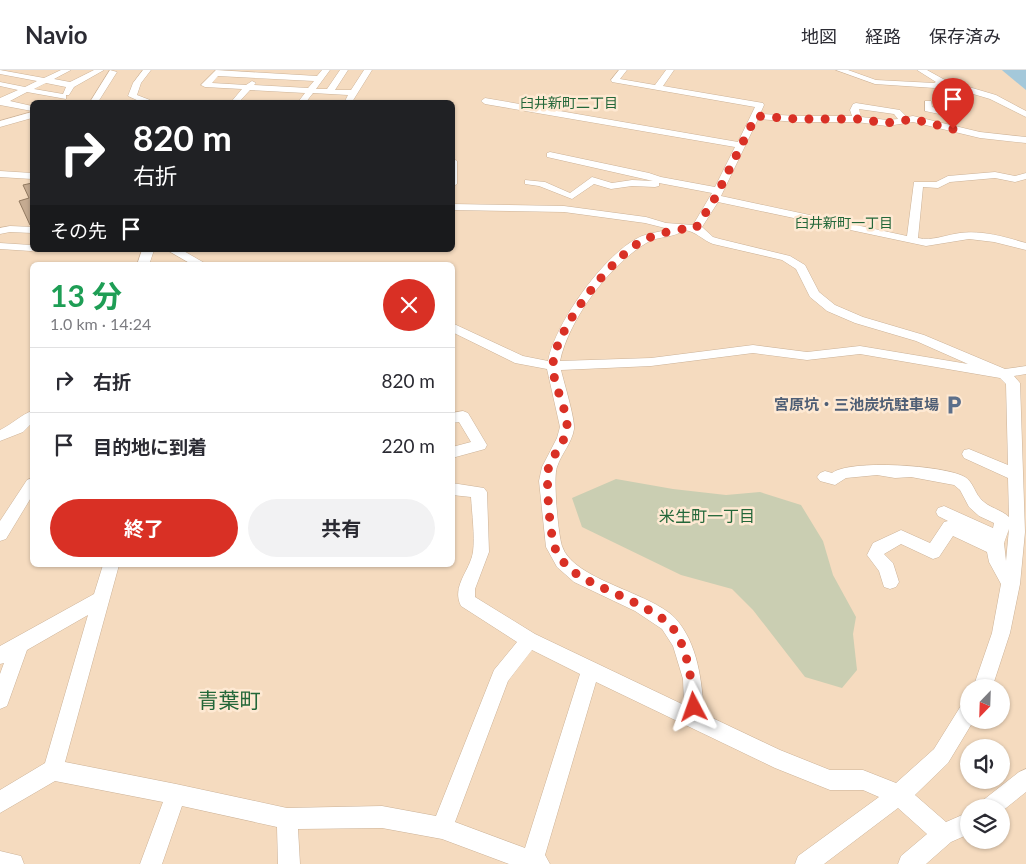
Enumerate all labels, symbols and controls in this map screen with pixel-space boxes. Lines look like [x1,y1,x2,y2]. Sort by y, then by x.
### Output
text: Navio [25,20,88,49]
text: 地図 [801,25,837,47]
text: 経路 [865,25,901,47]
text: 保存済み [929,25,1001,47]
pin [932,78,974,129]
icon: arrive [939,85,967,113]
district label: 臼井新町二丁目 [520,94,618,111]
text: 820 m [133,116,232,158]
icon: right [50,120,115,185]
text: 右折 [133,162,177,189]
district label: 臼井新町一丁目 [795,214,893,231]
icon: arrive [117,215,145,243]
text: その先 [50,219,107,242]
text: 13 分 [50,277,122,313]
button: close [383,279,435,331]
text: 1.0 km · 14:24 [50,314,151,333]
icon: right [50,366,78,394]
text: 820 m [381,369,435,392]
text: 右折 [93,370,131,393]
parking icon: 宮原坑・三池炭坑駐車場 [943,394,965,416]
place label: 宮原坑・三池炭坑駐車場 [774,395,939,413]
icon: arrive [50,431,78,459]
text: 220 m [381,434,435,457]
text: 目的地に到着 [93,435,207,458]
button: 終了 [50,499,238,557]
button: 共有 [248,499,435,557]
district label: 米生町一丁目 [659,506,755,525]
north arrow [960,679,1010,729]
map controls [960,679,1010,849]
position arrow [667,680,719,732]
district label: 青葉町 [198,687,261,712]
button: sound [960,739,1010,789]
button: layers [960,799,1010,849]

